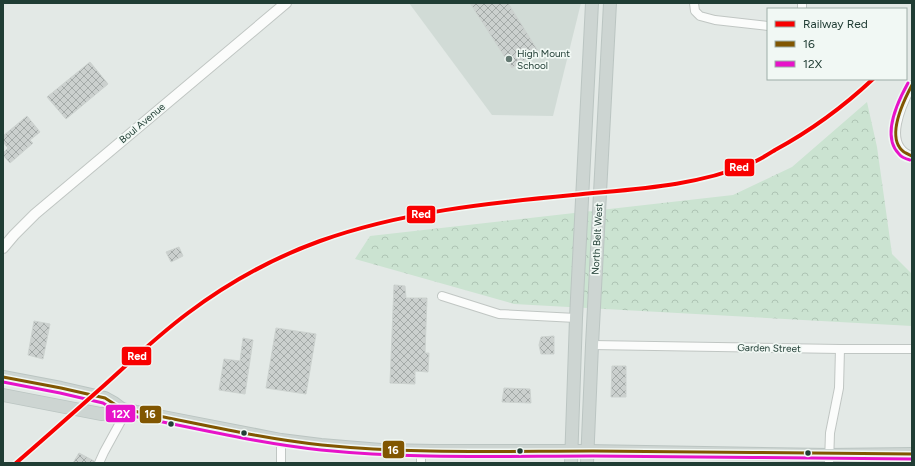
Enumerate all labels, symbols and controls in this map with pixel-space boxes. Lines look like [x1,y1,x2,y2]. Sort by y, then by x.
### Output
legend [767,8,907,80]
text: Railway Red [803,17,868,31]
text: 16 [803,37,815,51]
place label: High Mount School [517,47,570,72]
marker: High Mount School [504,54,514,64]
text: 12X [803,57,823,71]
street label: Boul Avenue [116,100,168,146]
line badge: Red [724,158,755,177]
text: Red [729,161,749,174]
street label: North Belt West [589,203,605,275]
line badge: Red [406,205,436,224]
text: Red [411,208,431,221]
street label: Garden Street [737,341,801,355]
line badge: Red [121,346,152,366]
text: Red [127,350,147,363]
line badge: 12X [105,404,136,423]
line badge: 16 [139,405,162,424]
text: 12X [112,408,131,421]
text: 16 [144,408,156,421]
unlabelled marker [166,419,176,429]
unlabelled marker [239,428,249,438]
line badge: 16 [382,440,405,459]
text: 16 [387,444,399,457]
unlabelled marker [515,446,525,456]
unlabelled marker [803,448,813,458]

